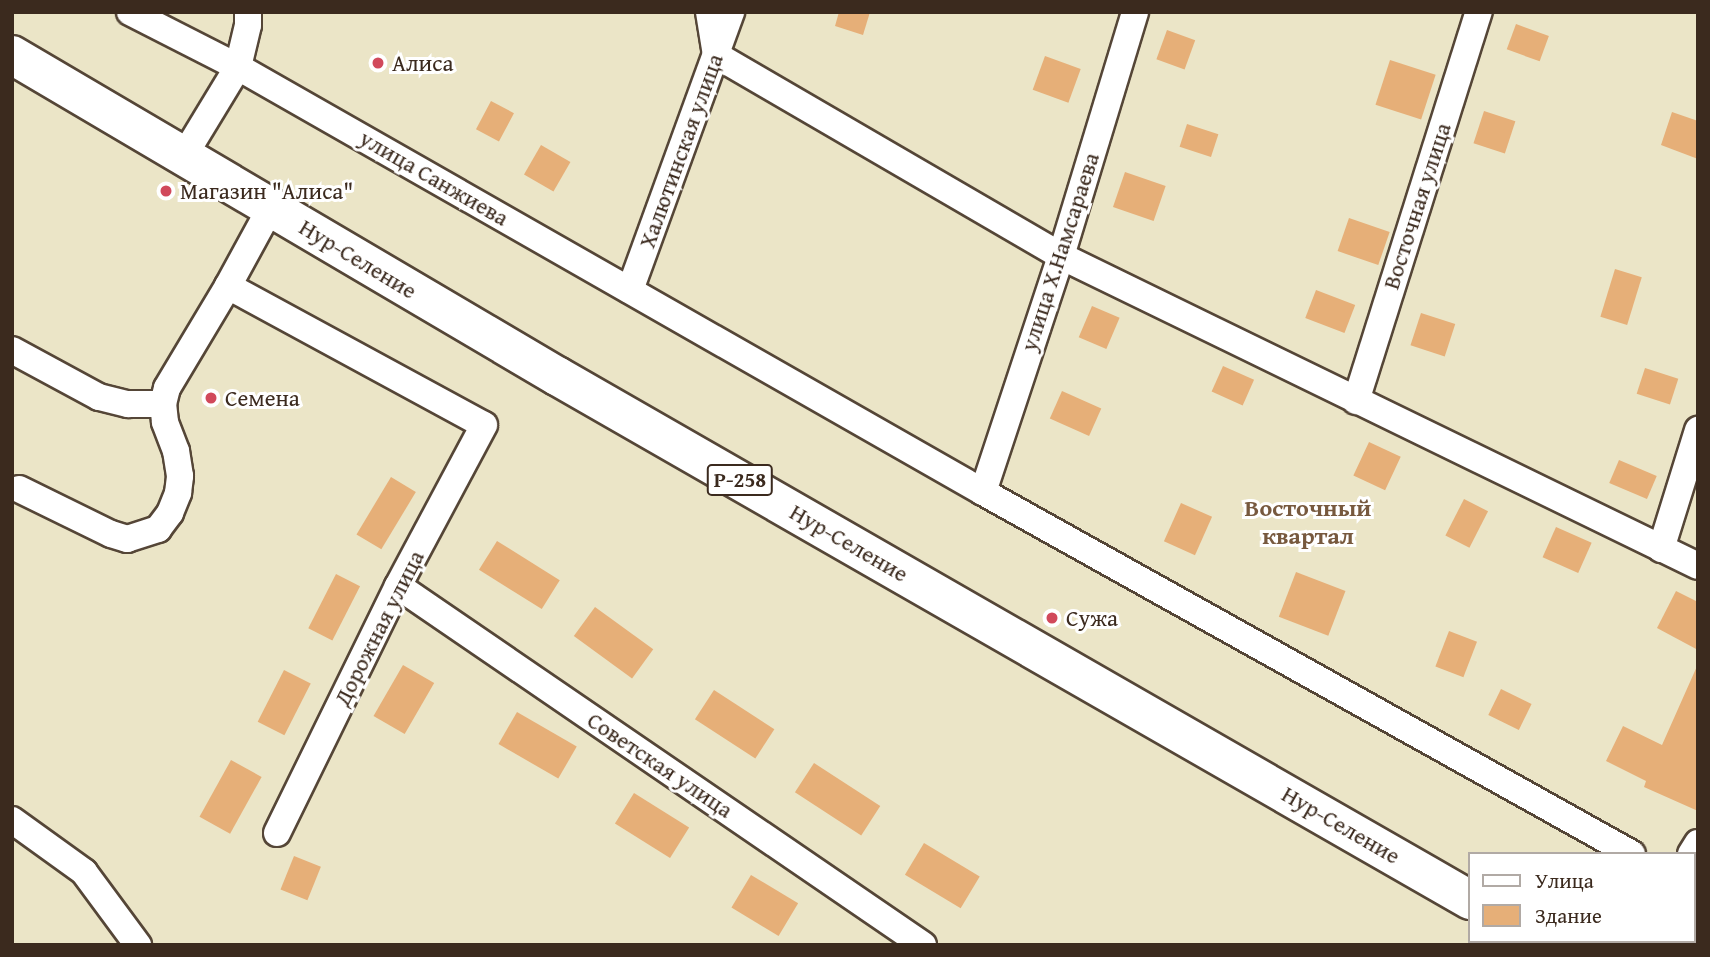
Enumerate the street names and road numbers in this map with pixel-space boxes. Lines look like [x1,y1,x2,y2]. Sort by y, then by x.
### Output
street label: Халютинская улица [633,50,729,252]
street label: Восточная улица [1377,119,1457,293]
street label: улица Санжиева [355,124,513,232]
street label: улица Х.Намсараева [1015,149,1105,355]
street label: Нур-Селение [294,213,422,305]
road number: Р-258 [707,462,773,498]
street label: Нур-Селение [785,498,913,588]
street label: Дорожная улица [328,546,430,710]
street label: Советская улица [582,706,738,824]
street label: Нур-Селение [1277,780,1405,870]

